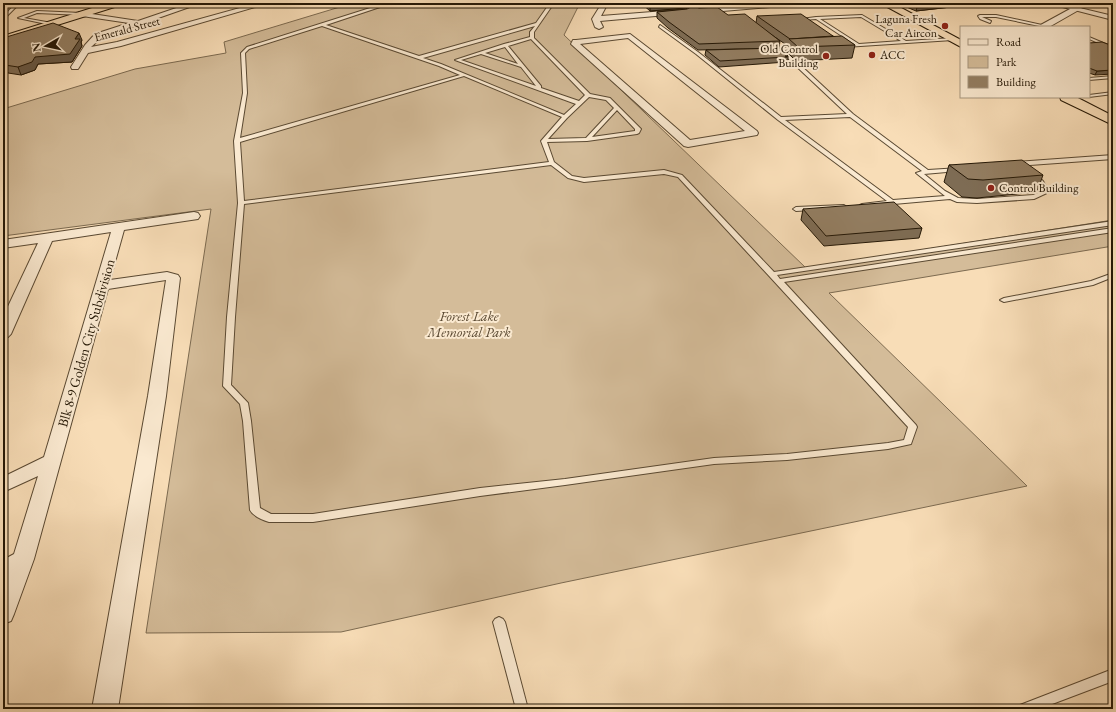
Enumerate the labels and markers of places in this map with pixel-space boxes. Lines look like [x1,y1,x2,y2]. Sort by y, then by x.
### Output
place label: Laguna Fresh Car Aircon [875,11,938,41]
marker: Laguna Fresh Car Aircon [940,21,950,31]
place label: Old Control Building [760,41,819,71]
place label: ACC [879,47,905,63]
marker: ACC [867,50,877,60]
marker: Old Control Building [821,51,831,61]
place label: Control Building [999,180,1079,196]
marker: Control Building [986,183,996,193]

